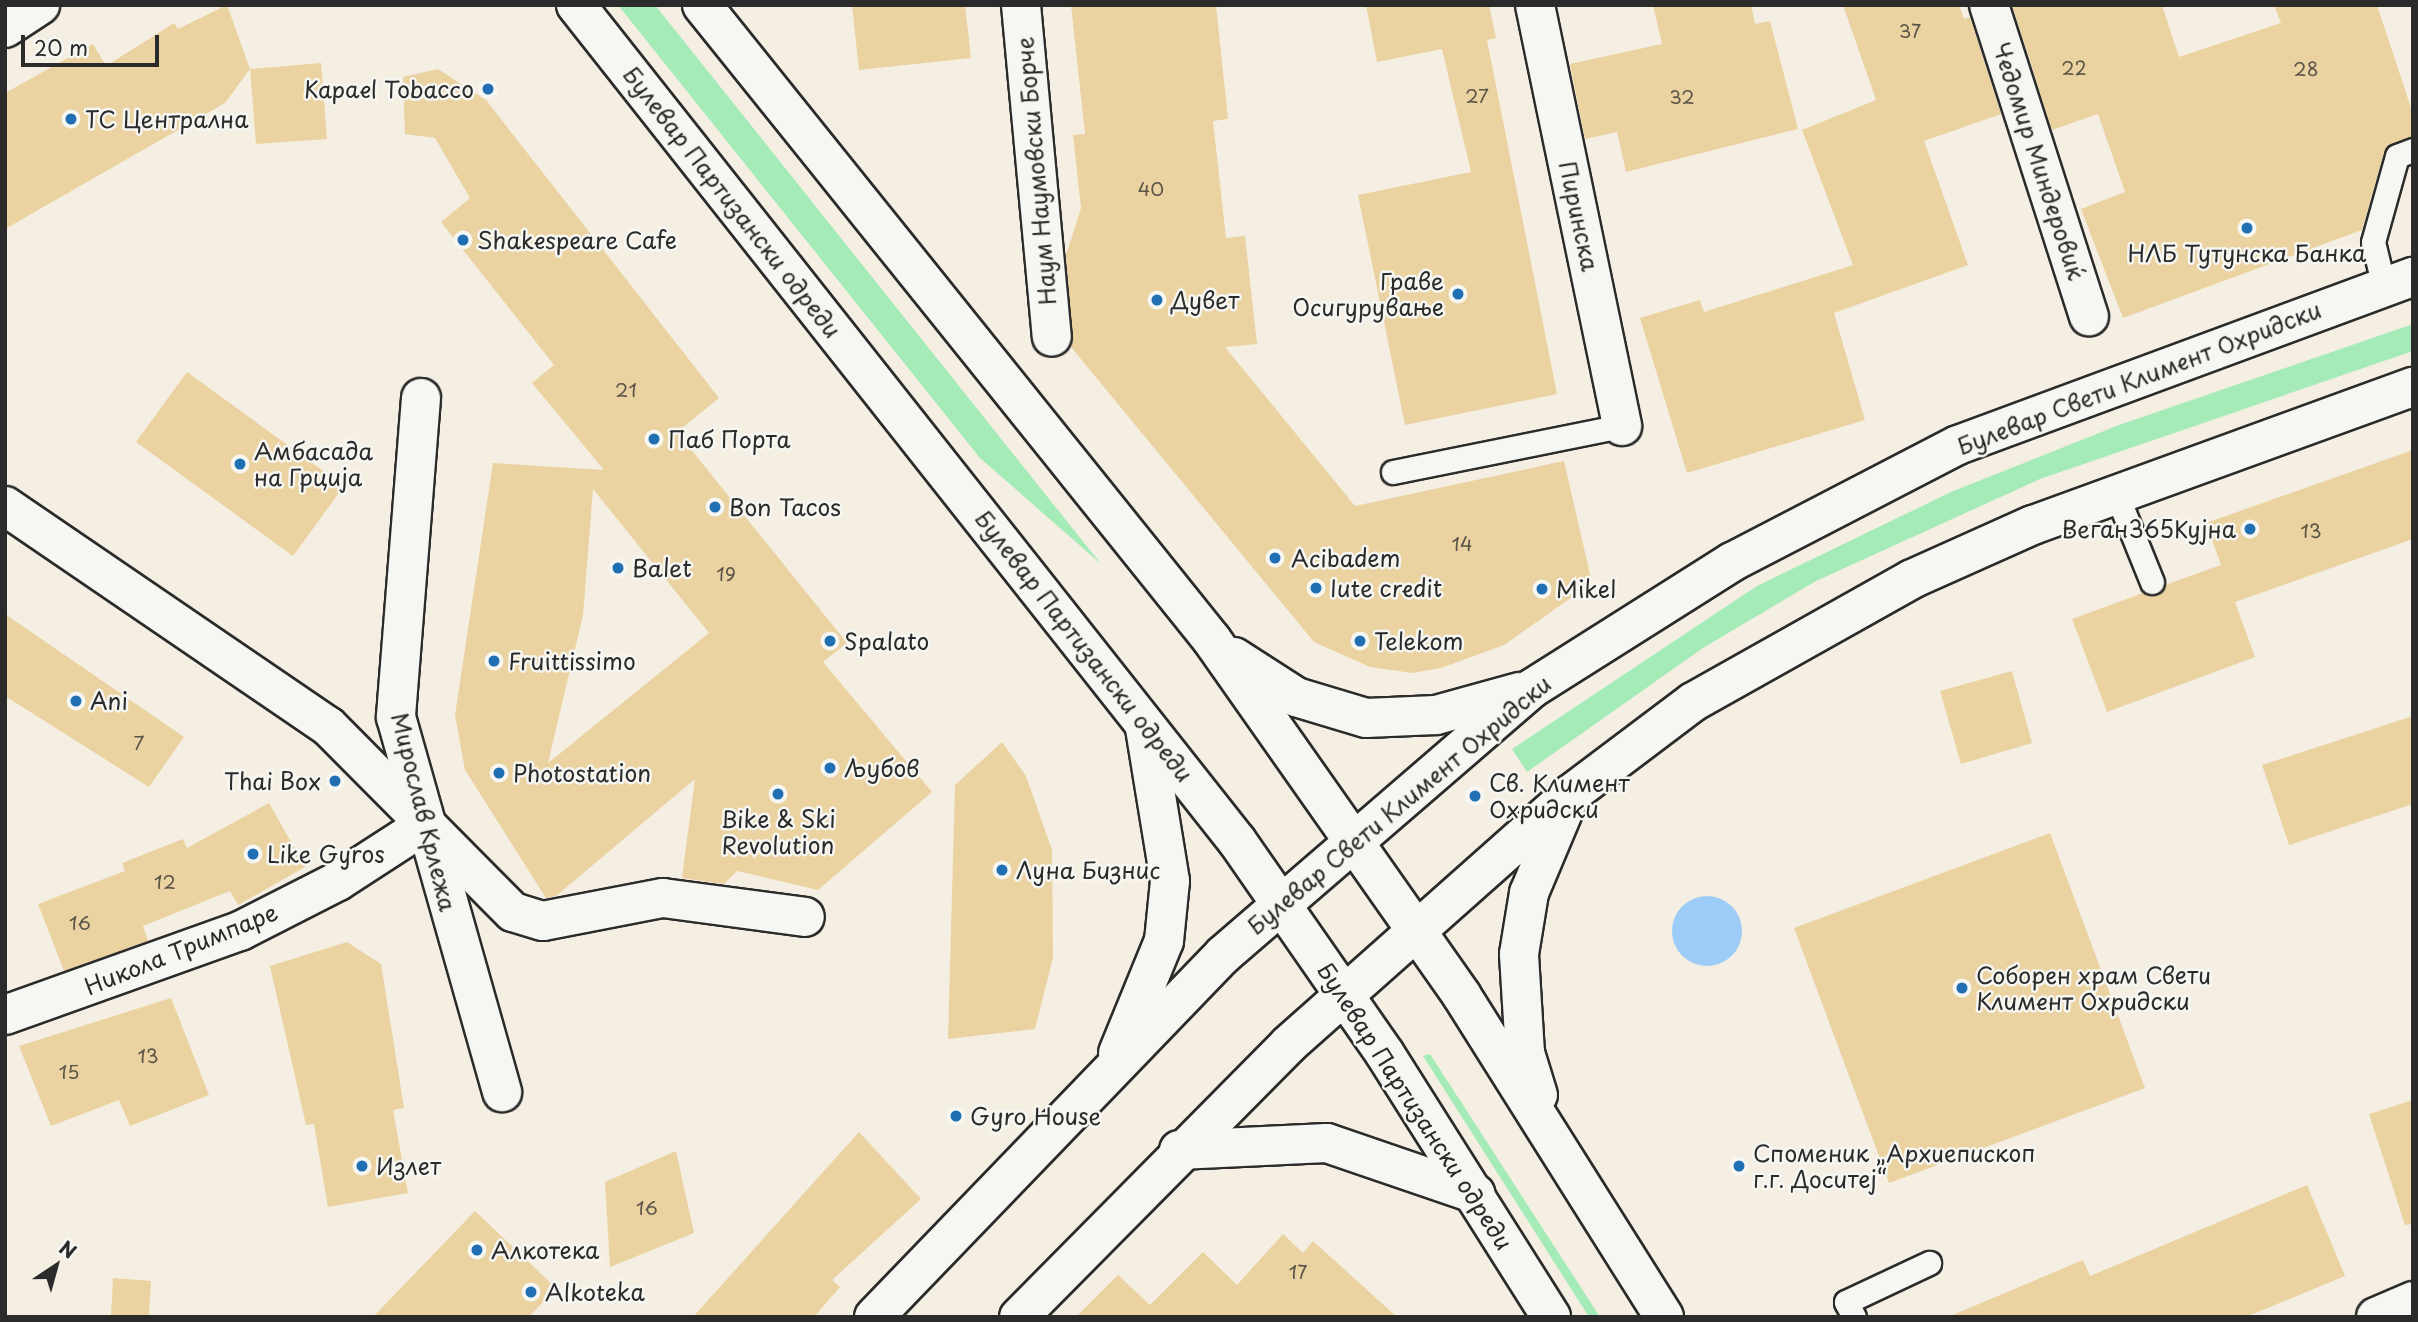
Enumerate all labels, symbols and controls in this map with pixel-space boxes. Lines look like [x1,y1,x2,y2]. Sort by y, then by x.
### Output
house number: 37 [1899,20,1921,42]
scale bar [24,21,163,65]
text: 20 m [34,31,88,63]
street label: Наум Наумовски Борче [1010,33,1062,309]
street label: Чедомир Миндеровиќ [1987,38,2091,284]
house number: 22 [2061,57,2087,79]
house number: 28 [2293,58,2319,80]
street label: Булевар Партизански одреди [617,60,847,344]
place label: Kapael Tobacco [304,75,474,103]
marker: Kapael Tobacco [480,81,496,97]
house number: 27 [1465,85,1489,107]
house number: 32 [1669,86,1695,108]
place label: ТС Централна [85,105,250,133]
marker: ТС Централна [63,111,79,127]
street label: Пиринска [1554,158,1604,274]
house number: 40 [1138,178,1164,200]
marker: НЛБ Тутунска Банка [2239,220,2255,236]
place label: Shakespeare Cafe [477,226,677,254]
marker: Shakespeare Cafe [455,232,471,248]
place label: НЛБ Тутунска Банка [2127,239,2367,267]
place label: Граве Осигурување [1292,267,1444,321]
place label: Дувет [1171,286,1239,314]
marker: Граве Осигурување [1450,286,1466,302]
marker: Дувет [1149,292,1165,308]
street label: Булевар Свети Климент Охридски [1952,295,2326,461]
house number: 21 [615,379,637,401]
place label: Паб Порта [668,425,790,453]
marker: Паб Порта [646,431,662,447]
place label: Амбасада на Грција [254,437,373,491]
marker: Амбасада на Грција [232,456,248,472]
place label: Bon Tacos [729,493,841,521]
marker: Bon Tacos [707,499,723,515]
street label: Булевар Партизански одреди [969,504,1199,788]
place label: Веган365Кујна [2062,515,2236,543]
house number: 13 [2300,520,2322,542]
marker: Веган365Кујна [2242,521,2258,537]
house number: 14 [1451,533,1473,555]
place label: Acibadem [1291,544,1401,572]
marker: Acibadem [1265,548,1285,568]
place label: Balet [632,554,692,582]
marker: Balet [610,560,626,576]
house number: 19 [716,563,736,585]
place label: Iute credit [1330,574,1443,602]
place label: Mikel [1556,575,1616,603]
marker: Iute credit [1308,580,1324,596]
marker: Mikel [1534,581,1550,597]
place label: Spalato [844,627,929,655]
place label: Telekom [1374,627,1464,655]
marker: Spalato [822,633,838,649]
marker: Telekom [1352,633,1368,649]
place label: Fruittissimo [508,647,636,675]
marker: Fruittissimo [486,653,502,669]
street label: Булевар Свети Климент Охридски [1241,669,1557,941]
place label: Ani [90,687,128,715]
marker: Ani [68,693,84,709]
street label: Мирослав Крлежа [386,710,462,914]
house number: 7 [134,732,144,754]
place label: Љубов [844,754,920,782]
place label: Photostation [513,759,651,787]
marker: Љубов [822,760,838,776]
marker: Photostation [491,765,507,781]
place label: Thai Box [224,767,321,795]
place label: Св. Климент Охридски [1489,769,1630,823]
marker: Thai Box [327,773,343,789]
marker: Bike & Ski Revolution [770,786,786,802]
marker: Св. Климент Охридски [1467,788,1483,804]
place label: Bike & Ski Revolution [720,805,836,859]
place label: Like Gyros [267,840,386,868]
marker: Like Gyros [245,846,261,862]
place label: Луна Бизнис [1016,856,1160,884]
marker: Луна Бизнис [994,862,1010,878]
house number: 12 [154,871,176,893]
street label: Никола Тримпаре [80,897,282,1001]
house number: 16 [69,912,91,934]
street label: Булевар Партизански одреди [1311,956,1519,1256]
place label: Соборен храм Свети Климент Охридски [1976,961,2213,1015]
marker: Соборен храм Свети Климент Охридски [1954,980,1970,996]
house number: 13 [137,1045,159,1067]
house number: 15 [59,1061,79,1083]
place label: Gyro House [970,1102,1102,1130]
marker: Gyro House [948,1108,964,1124]
place label: Споменик „Архиепископ г.г. Доситеј“ [1753,1139,2036,1193]
place label: Излет [376,1152,441,1180]
marker: Излет [354,1158,370,1174]
marker: Споменик „Архиепископ г.г. Доситеј“ [1731,1158,1747,1174]
house number: 16 [636,1197,658,1219]
north arrow [21,1231,91,1301]
text: N [54,1233,83,1265]
place label: Алкотека [491,1236,599,1264]
marker: Алкотека [469,1242,485,1258]
house number: 17 [1289,1261,1307,1283]
place label: Alkoteka [545,1278,645,1306]
marker: Alkoteka [523,1284,539,1300]

